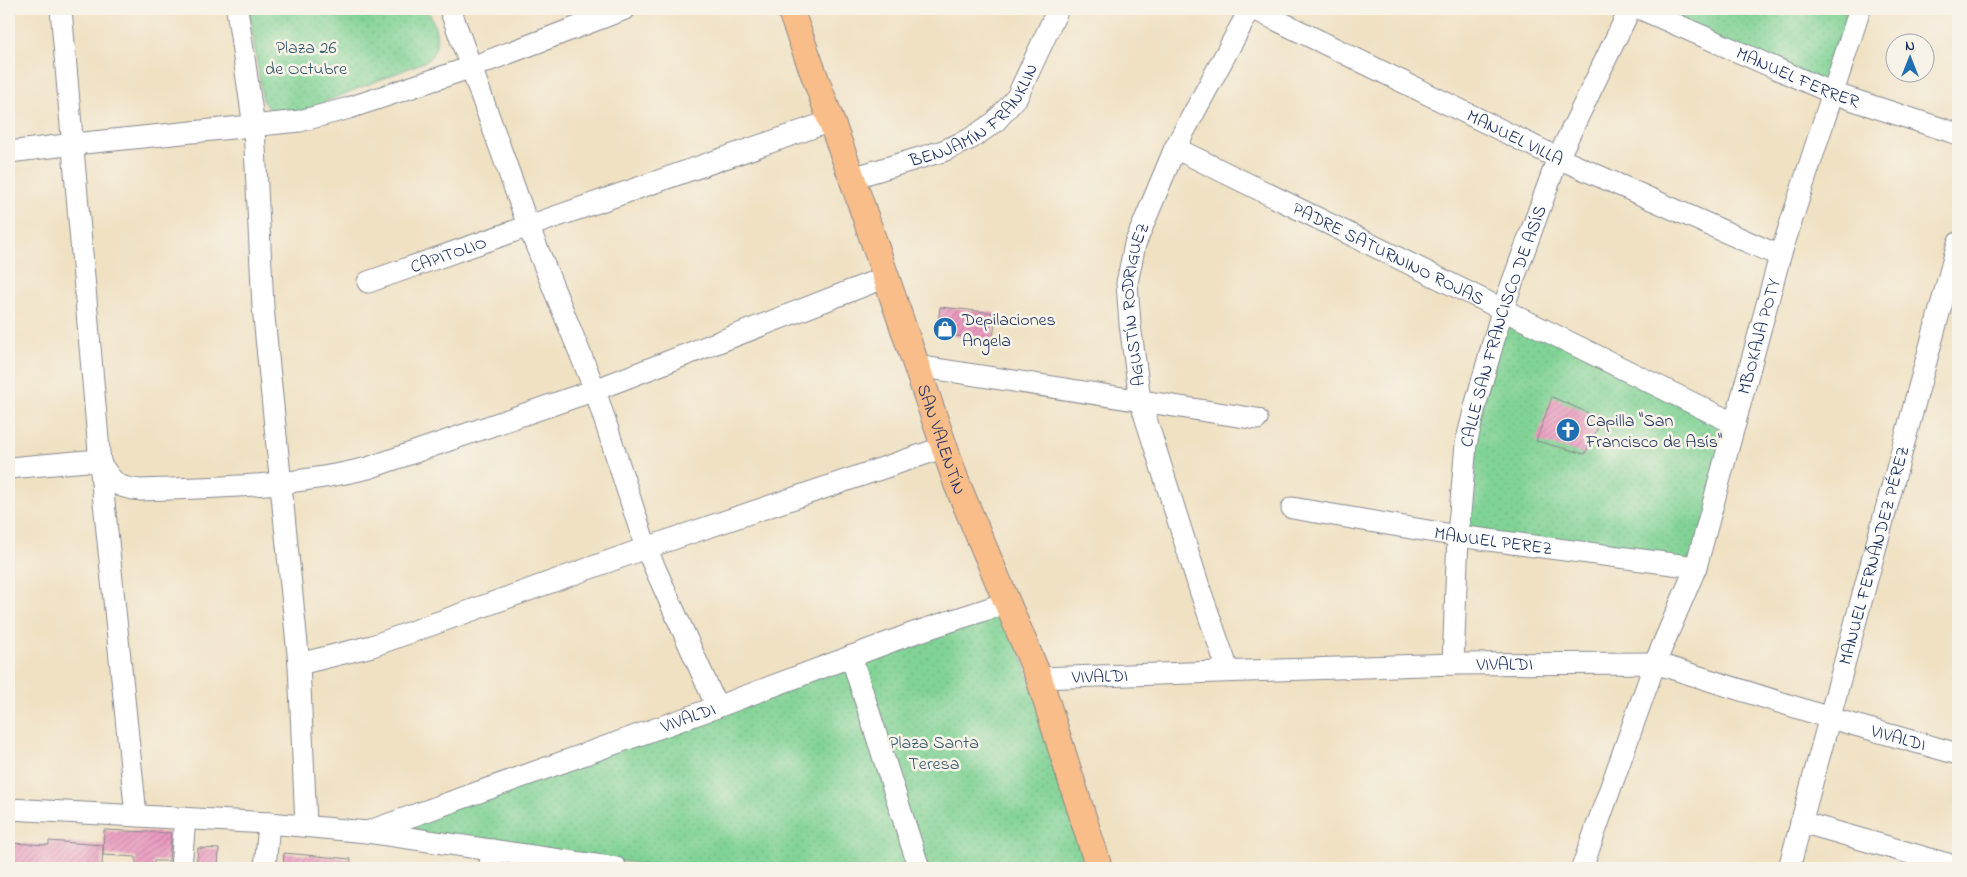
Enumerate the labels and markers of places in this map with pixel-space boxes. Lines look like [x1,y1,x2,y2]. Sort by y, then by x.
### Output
place label: Depilaciones Angela [961,308,1056,356]
shop icon: Depilaciones Angela [932,316,958,342]
place label: Capilla "San Francisco de Asís" [1585,409,1722,456]
church icon: Capilla "San Francisco de Asís" [1555,417,1581,443]

